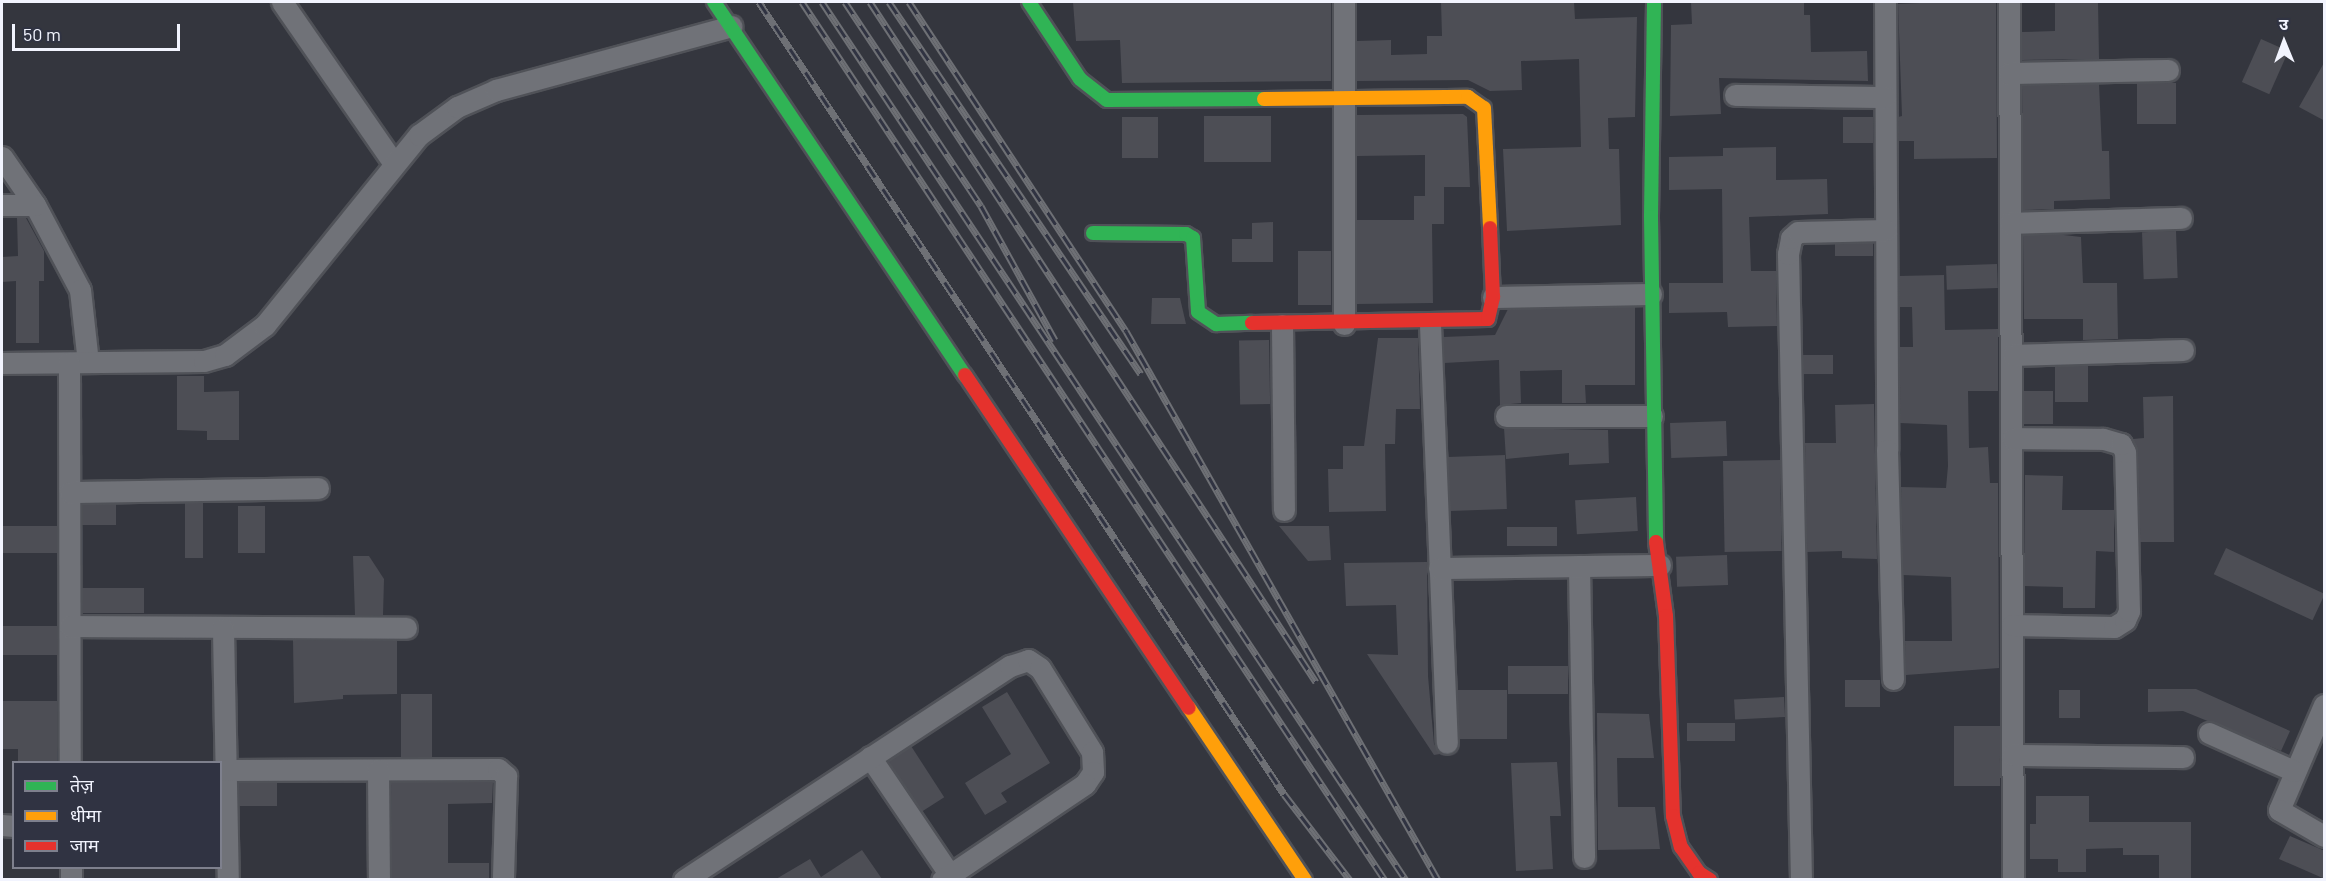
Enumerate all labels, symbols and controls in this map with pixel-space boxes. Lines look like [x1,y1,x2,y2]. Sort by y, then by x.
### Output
scale bar [15,12,183,50]
north arrow [2254,12,2314,72]
text: उ [2279,14,2289,33]
text: 50 m [23,23,61,45]
legend [12,761,222,869]
text: तेज़ [70,774,94,796]
text: धीमा [70,804,101,826]
text: जाम [70,834,99,856]

